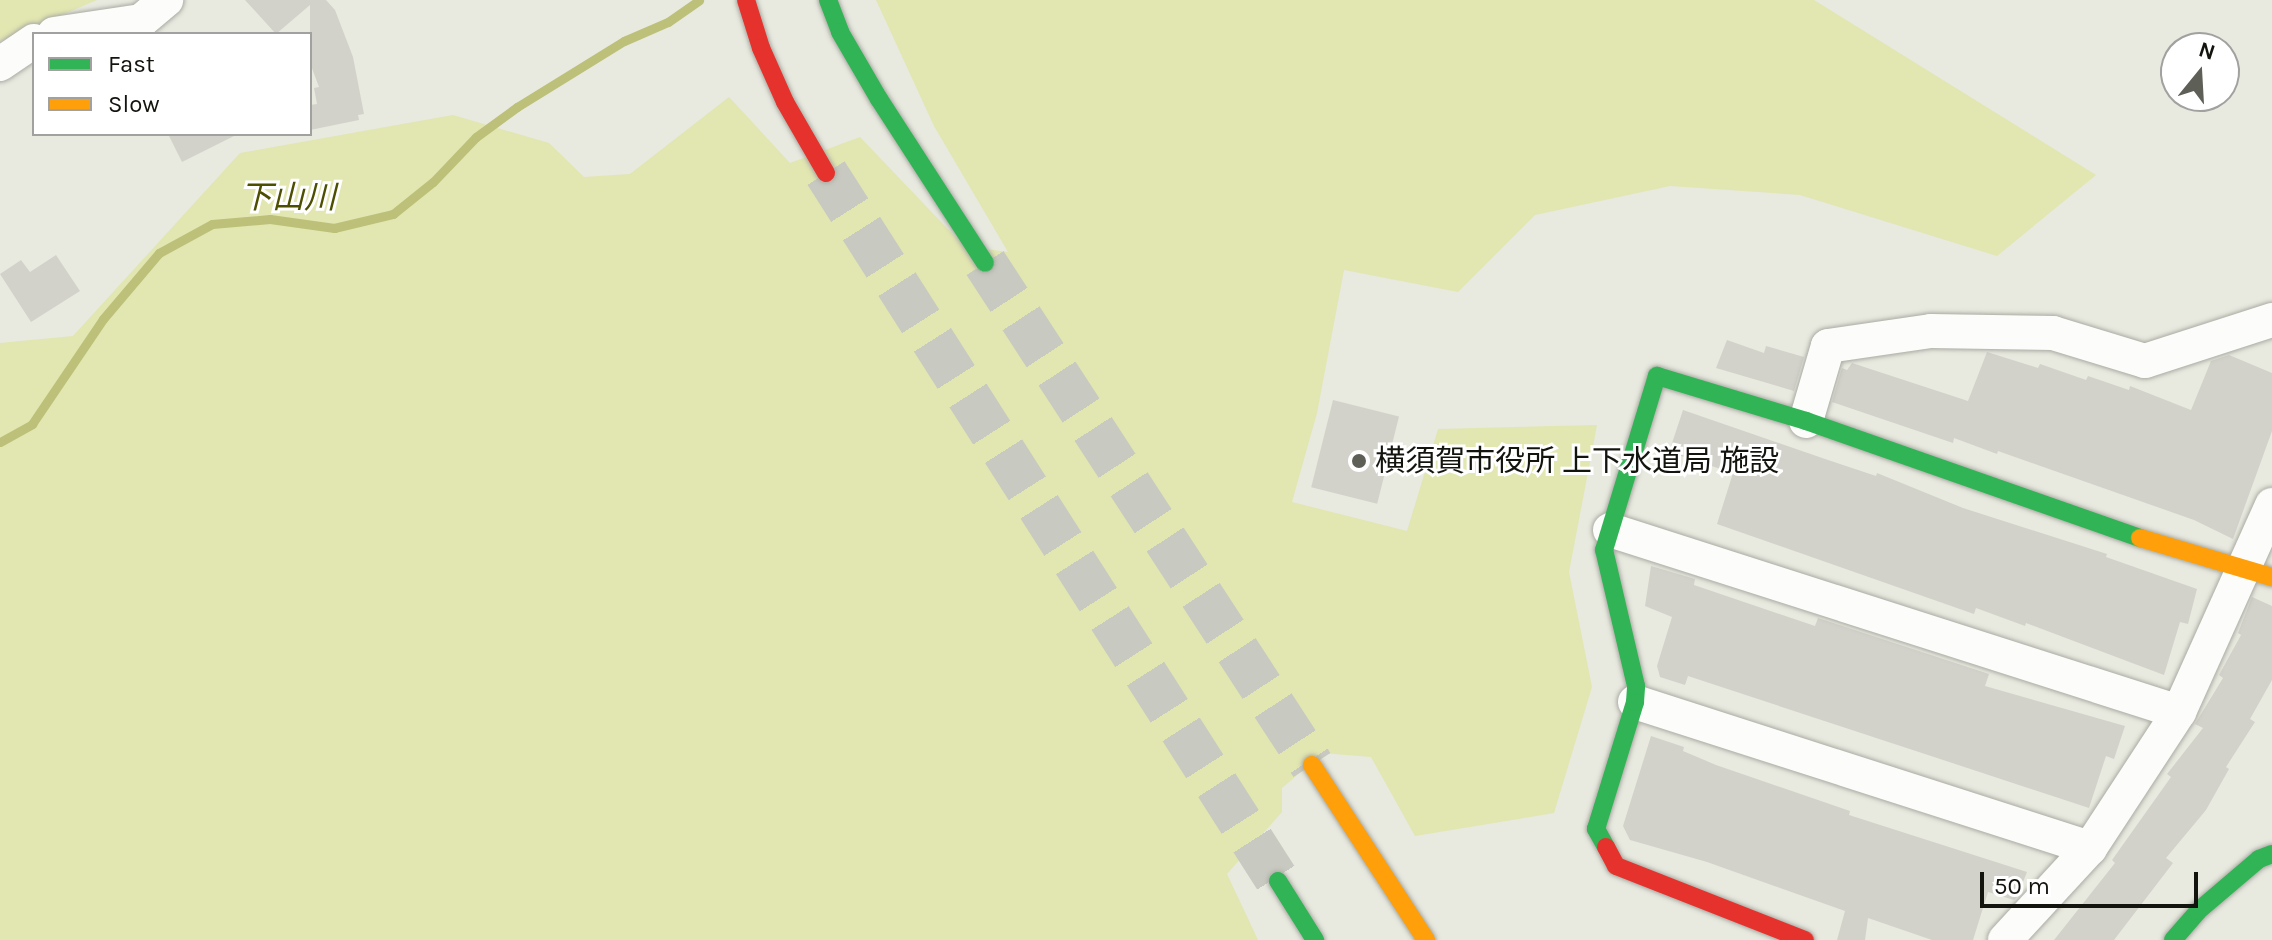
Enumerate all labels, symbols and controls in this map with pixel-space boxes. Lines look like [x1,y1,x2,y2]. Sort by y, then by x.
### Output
legend [32,32,312,136]
north arrow [2160,32,2240,112]
text: N [2195,36,2218,66]
text: Fast [108,50,155,78]
text: Slow [108,90,160,118]
water label: 下山川 [240,179,336,217]
place label: 横須賀市役所 上下水道局 施設 [1375,443,1779,479]
marker: 横須賀市役所 上下水道局 施設 [1350,452,1368,470]
scale bar [1984,856,2202,906]
text: 50 m [1994,872,2050,900]

